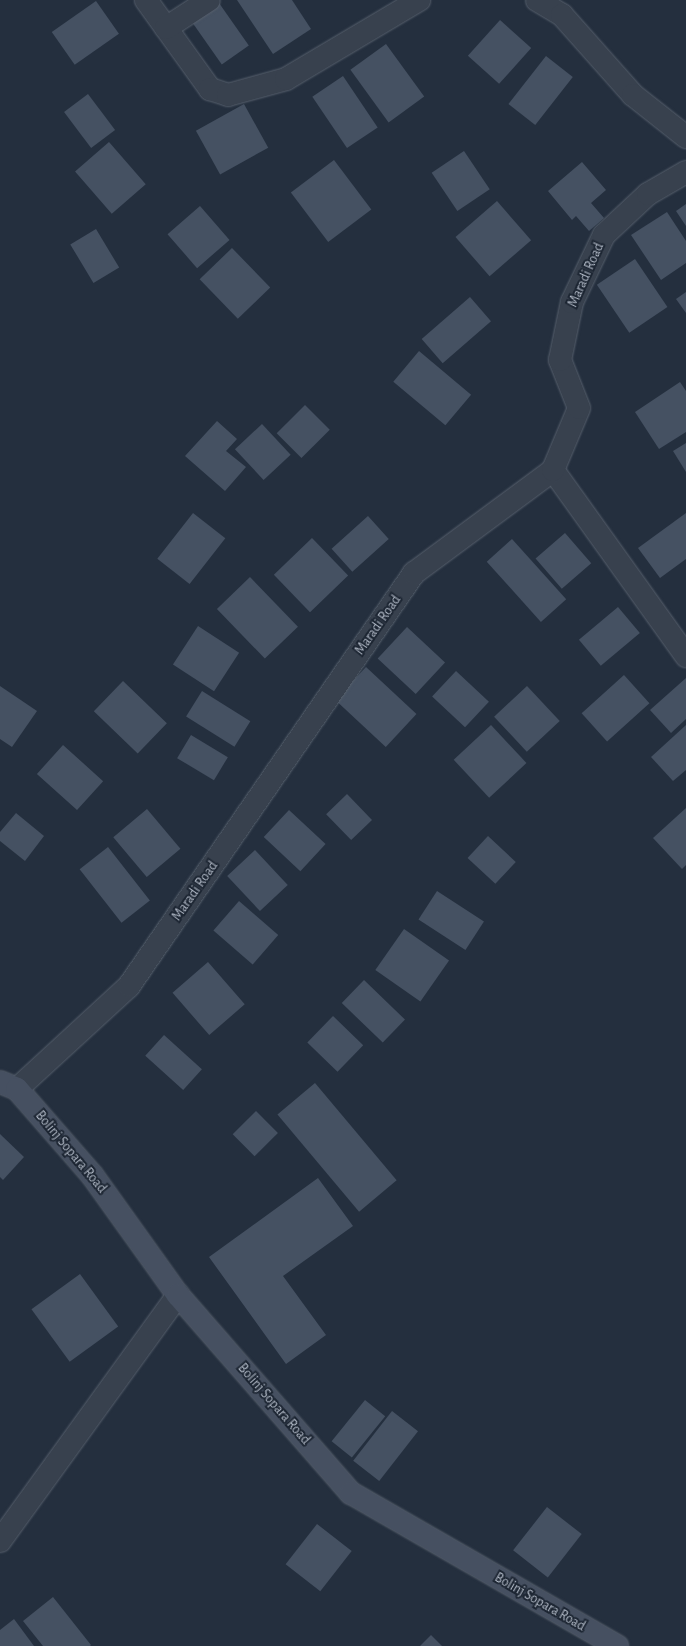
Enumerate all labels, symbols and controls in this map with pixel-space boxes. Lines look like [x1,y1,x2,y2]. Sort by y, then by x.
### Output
street label: Maradi Road [564,240,608,310]
street label: Maradi Road [351,592,405,658]
street label: Maradi Road [168,858,222,924]
street label: Bolinj Sopara Road [32,1108,110,1196]
street label: Bolinj Sopara Road [234,1360,314,1448]
street label: Bolinj Sopara Road [492,1569,588,1635]

